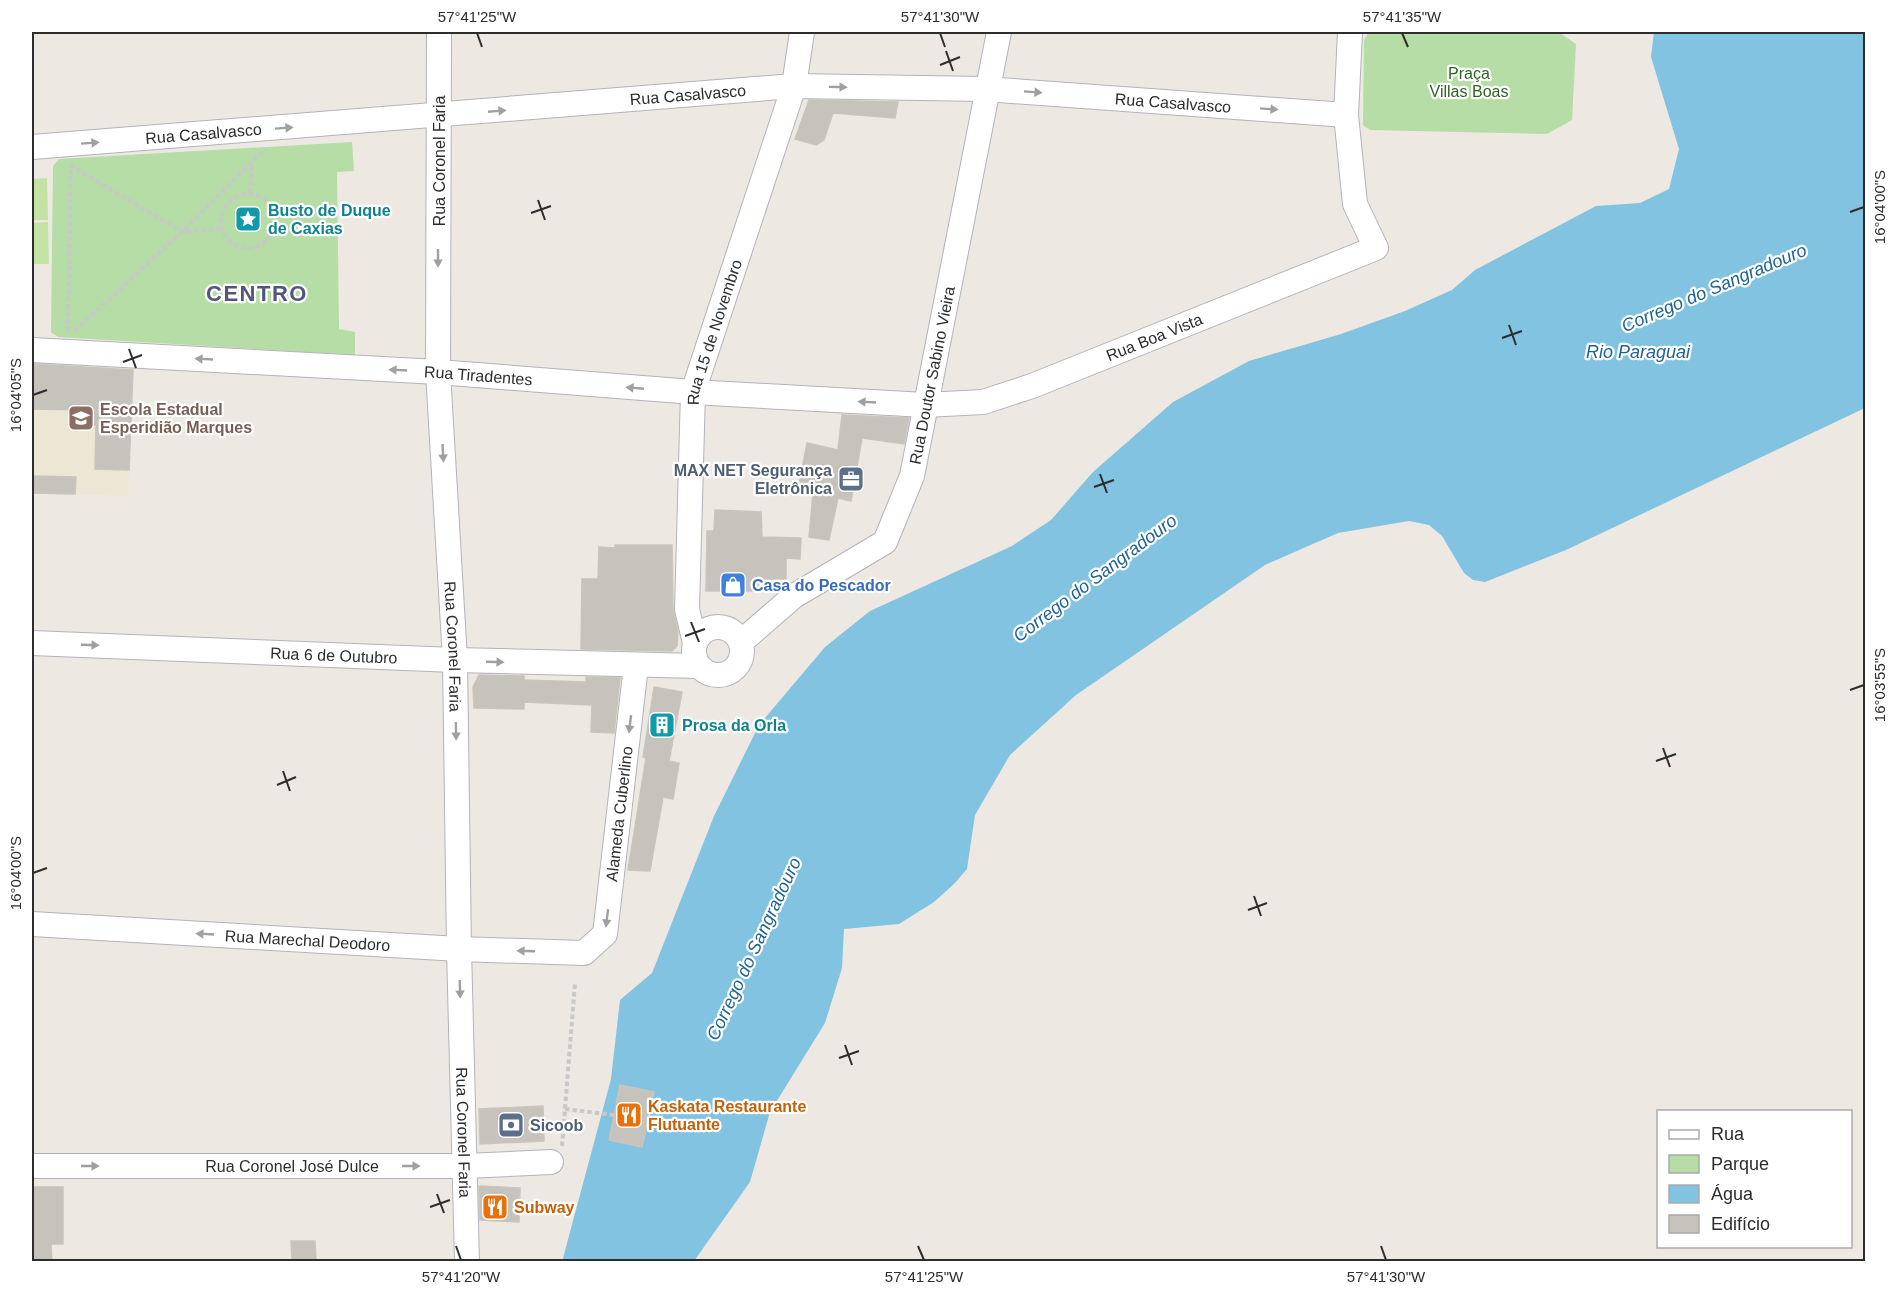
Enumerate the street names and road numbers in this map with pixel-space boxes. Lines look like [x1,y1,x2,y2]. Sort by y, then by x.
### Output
street label: Rua Casalvasco [629,81,747,108]
street label: Rua Casalvasco [1114,90,1232,115]
street label: Rua Coronel Faria [431,96,448,226]
street label: Rua Casalvasco [145,120,262,146]
street label: Rua 15 de Novembro [684,257,745,405]
street label: Rua Doutor Sabino Vieira [906,285,958,466]
street label: Rua Boa Vista [1104,310,1205,364]
street label: Rua Tiradentes [424,363,533,388]
street label: Rua Coronel Faria [442,581,464,712]
street label: Rua 6 de Outubro [270,644,398,666]
street label: Alameda Cuberlino [603,745,635,883]
street label: Rua Marechal Deodoro [224,927,391,953]
street label: Rua Coronel Faria [454,1067,474,1198]
street label: Rua Coronel José Dulce [205,1158,379,1175]

